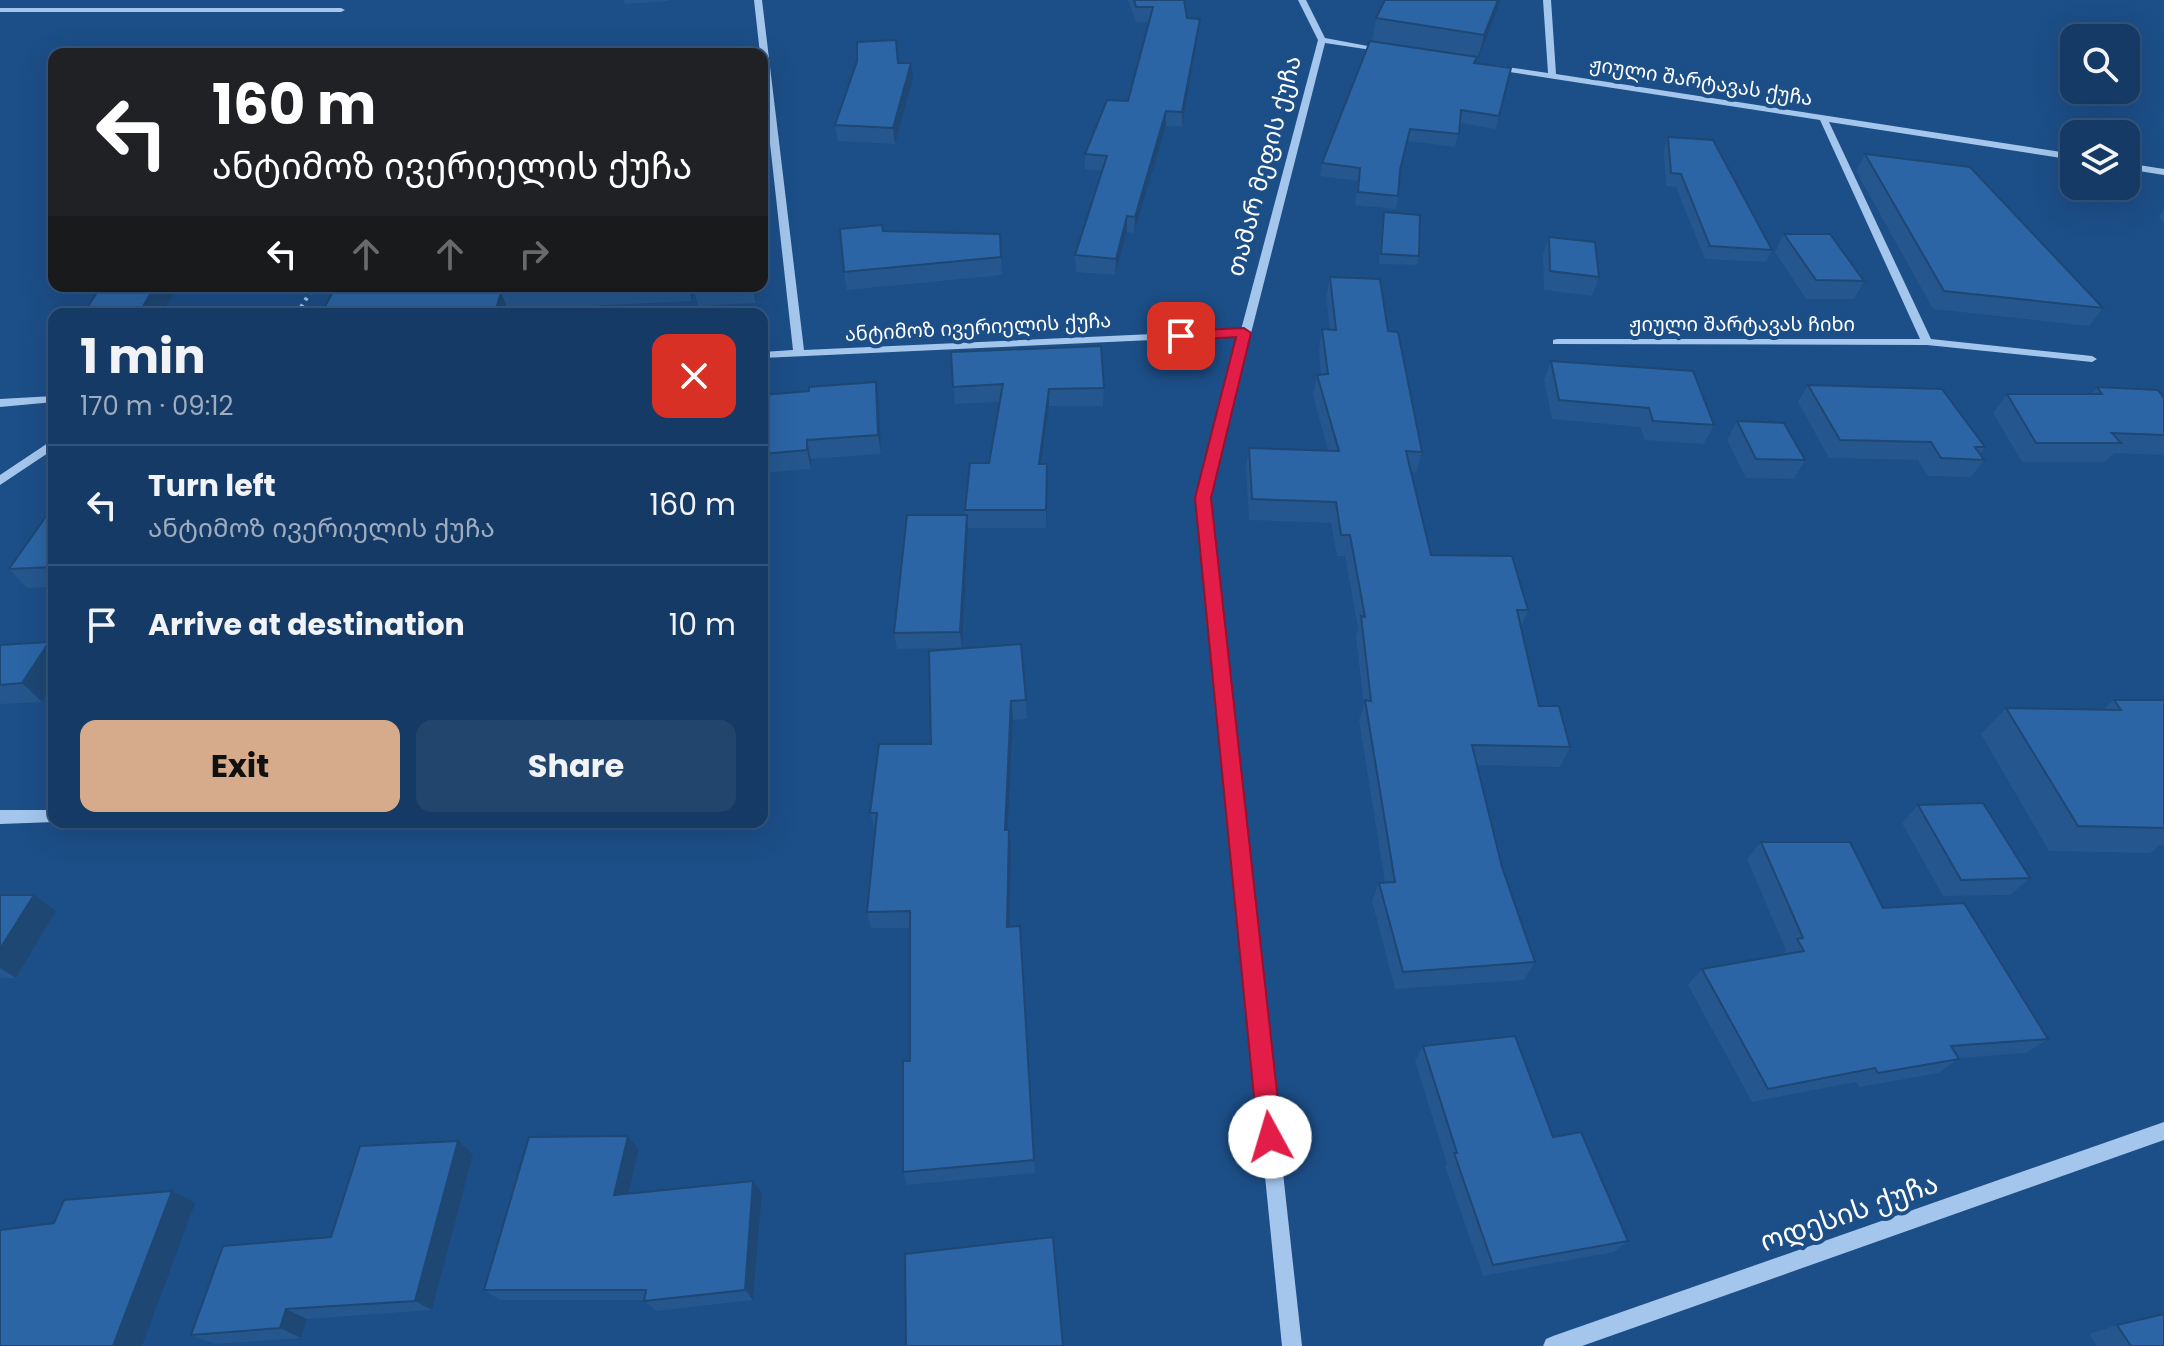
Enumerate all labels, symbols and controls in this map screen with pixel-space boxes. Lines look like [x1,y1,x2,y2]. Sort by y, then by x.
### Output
map controls [2060,24,2140,200]
button: search [2060,24,2140,104]
street label: ჟიული შარტავას ქუჩა [1587,50,1815,112]
street label: თამარ მეფის ქუჩა [1218,52,1309,280]
text: 160 m [212,65,376,144]
icon: left [80,80,184,184]
button: layers [2060,120,2140,200]
text: ანტიმოზ ივერიელის ქუჩა [212,141,692,192]
icon: left [260,232,304,276]
icon: ahead [344,232,388,276]
icon: ahead [428,232,472,276]
icon: right [512,232,556,276]
pin [1147,302,1215,370]
street label: ანტიმოზ ივერიელის ქუჩა [844,306,1112,348]
street label: ჟიული შარტავას ჩიხი [1629,310,1855,338]
icon: arrive [1159,314,1203,358]
text: 1 min [80,323,206,390]
button: close [652,334,736,418]
text: 170 m · 09:12 [80,388,233,424]
text: Turn left [148,464,276,507]
icon: left [80,483,124,527]
text: 160 m [650,483,736,526]
text: ანტიმოზ ივერიელის ქუჩა [148,510,495,546]
icon: arrive [80,603,124,647]
text: Arrive at destination [148,603,465,646]
text: 10 m [669,603,736,646]
button: Exit [80,720,400,812]
button: Share [416,720,736,812]
position arrow [1228,1095,1312,1179]
street label: ოდესის ქუჩა [1755,1164,1943,1261]

